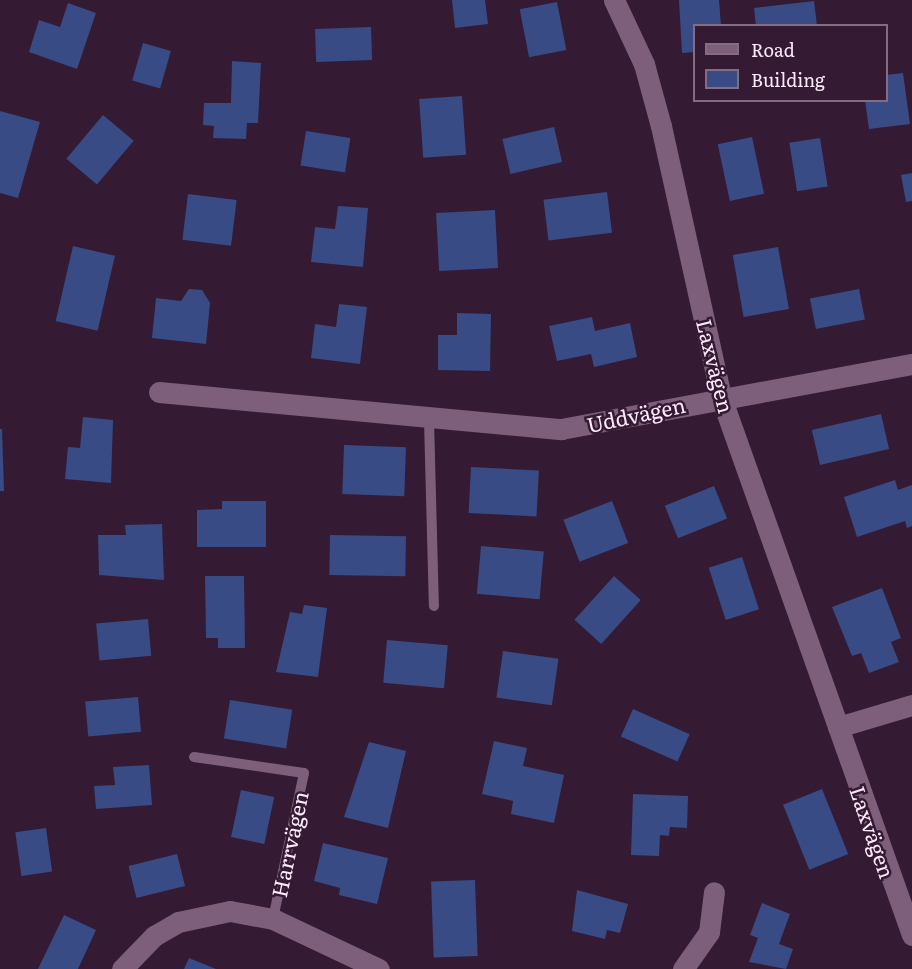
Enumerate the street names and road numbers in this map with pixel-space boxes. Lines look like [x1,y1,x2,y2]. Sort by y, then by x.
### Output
street label: Laxvägen [692,316,740,416]
street label: Uddvägen [584,391,688,437]
street label: Laxvägen [845,783,901,881]
street label: Harrvägen [265,789,313,899]

